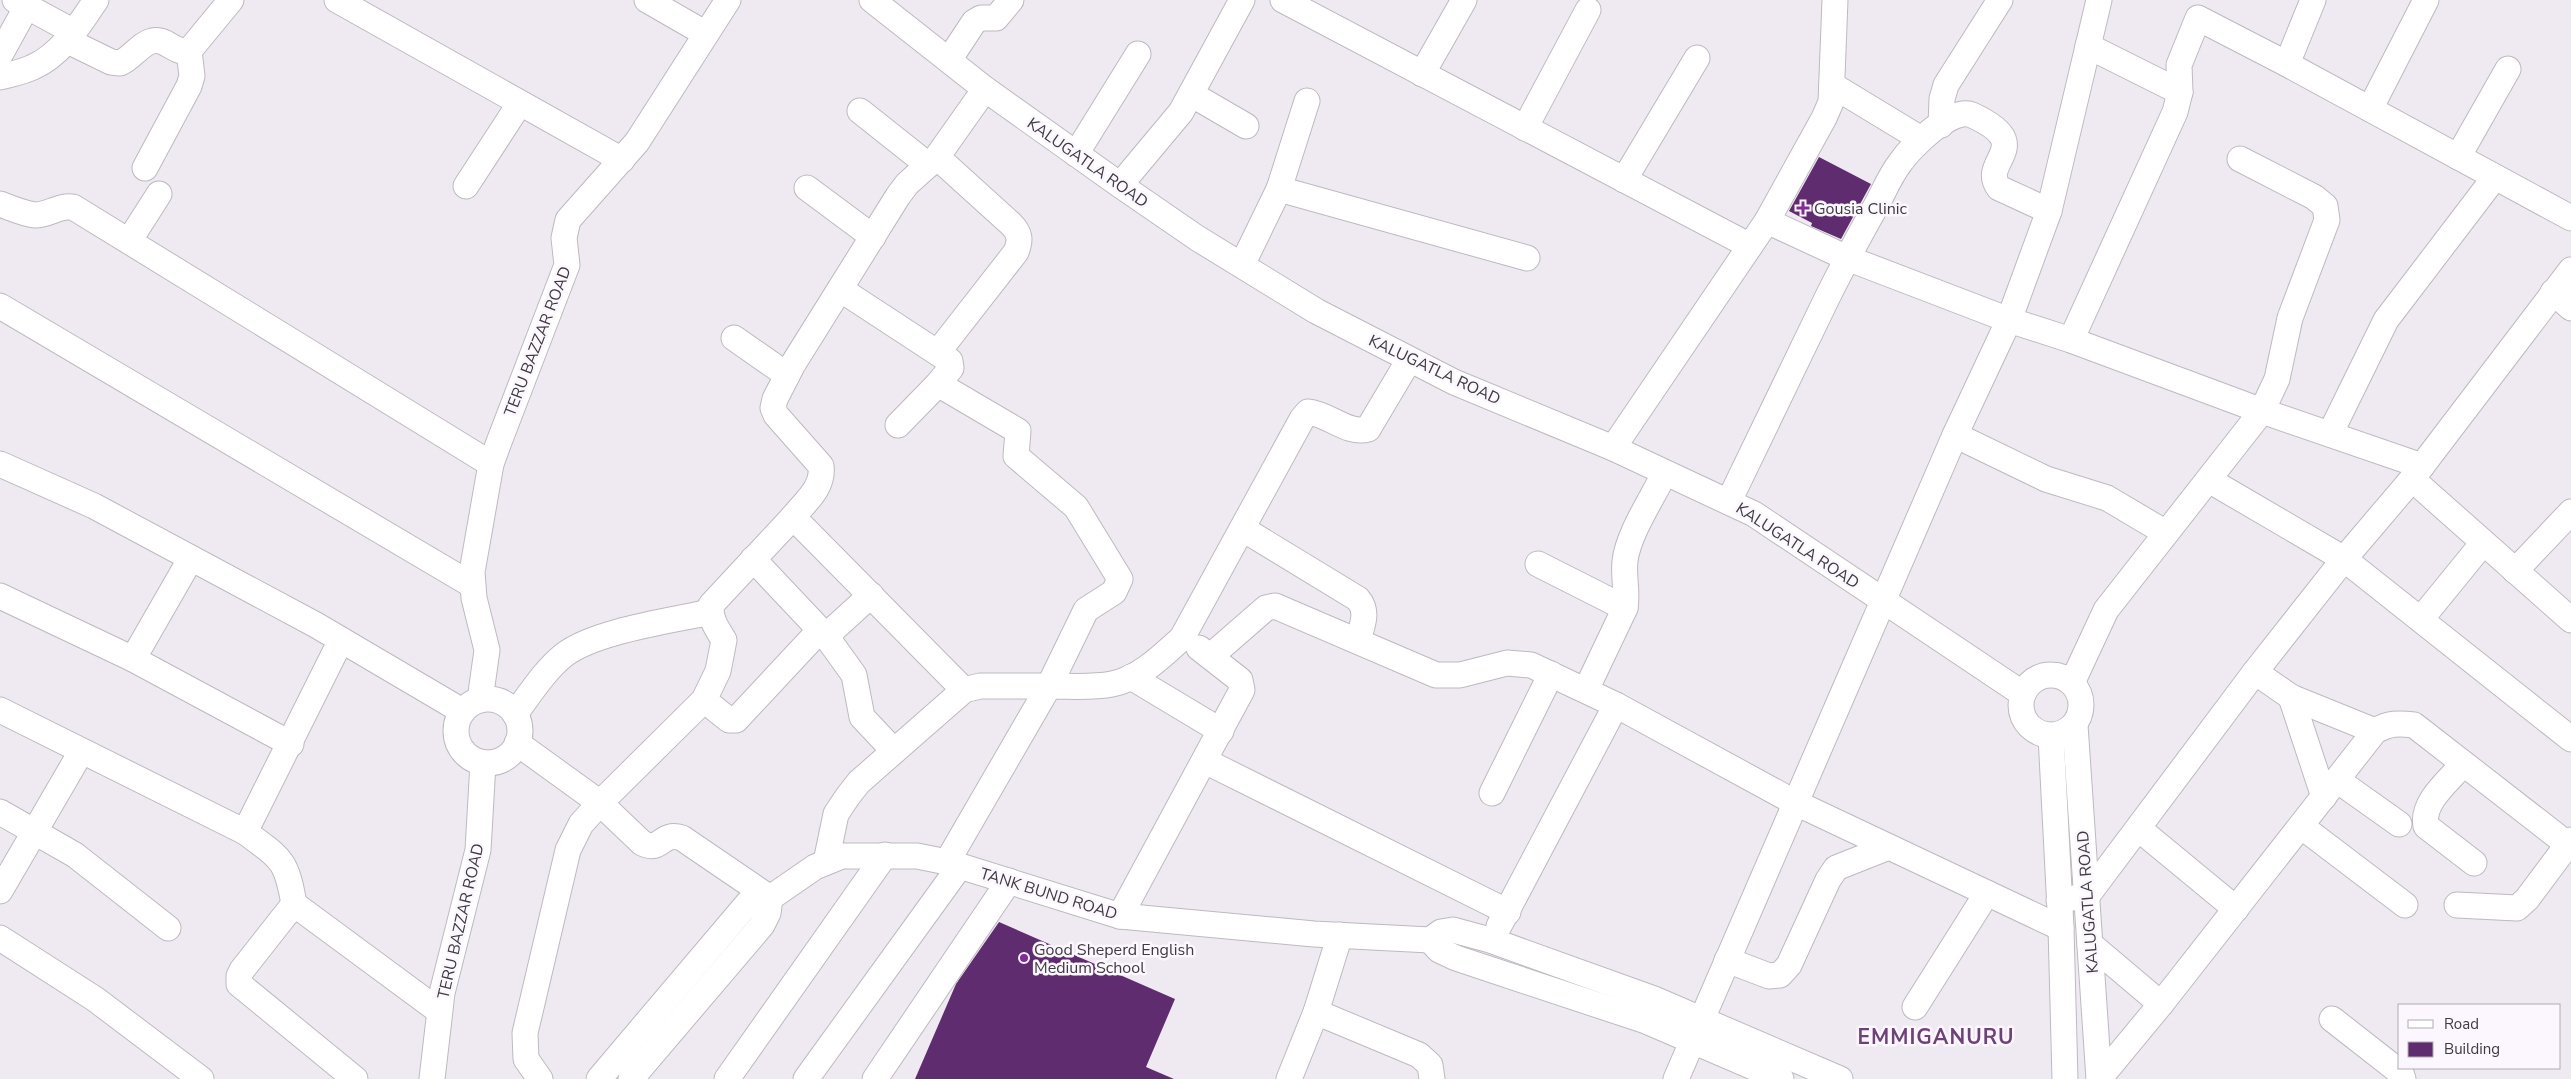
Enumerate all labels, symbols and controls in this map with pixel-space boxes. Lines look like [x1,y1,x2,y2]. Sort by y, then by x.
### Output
street label: KALUGATLA ROAD [1022,113,1152,213]
place label: Gousia Clinic [1814,198,1908,220]
marker: Gousia Clinic [1796,201,1810,215]
street label: TERU BAZZAR ROAD [499,263,577,420]
street label: KALUGATLA ROAD [1365,330,1504,410]
street label: KALUGATLA ROAD [1731,498,1863,594]
street label: KALUGATLA ROAD [2072,830,2104,974]
street label: TERU BAZZAR ROAD [432,841,490,1001]
street label: TANK BUND ROAD [977,863,1120,925]
place label: Good Sheperd English Medium School [1034,939,1194,979]
marker: Good Sheperd English Medium School [1018,952,1030,964]
legend [2398,1004,2561,1069]
text: Road [2444,1014,2479,1034]
district label: EMMIGANURU [1857,1023,2015,1051]
text: Building [2444,1039,2500,1059]

